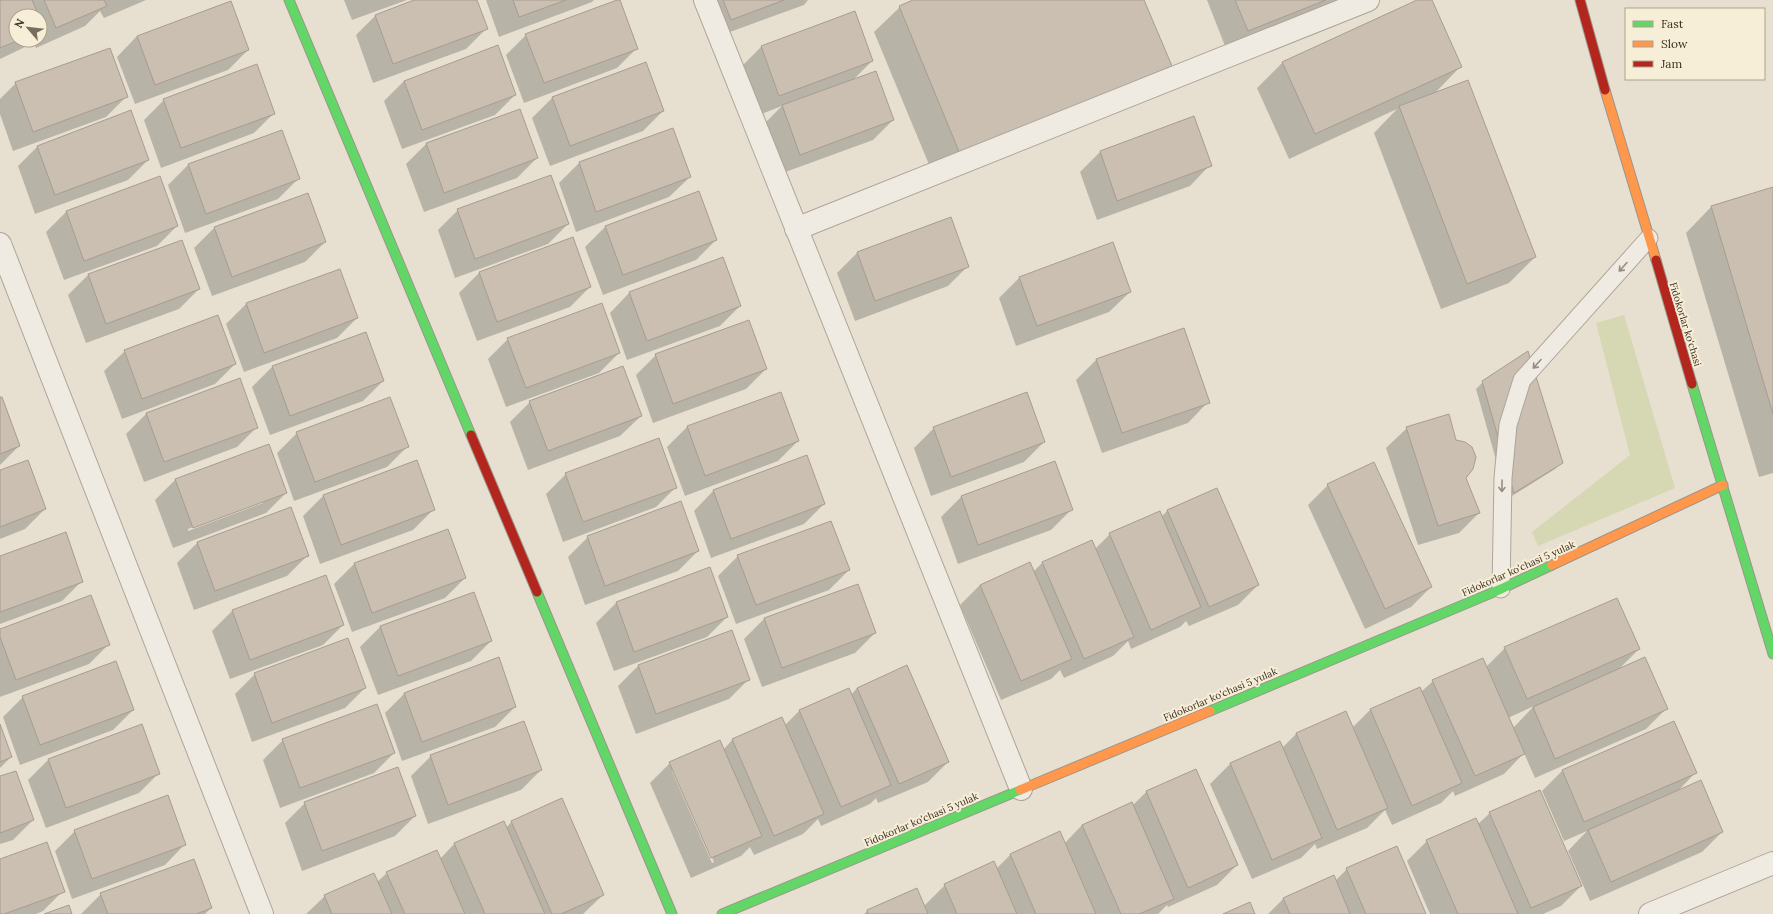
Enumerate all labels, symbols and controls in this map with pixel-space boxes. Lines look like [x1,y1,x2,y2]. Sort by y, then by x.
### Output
north arrow [8,8,48,48]
legend [1625,8,1765,80]
text: N [11,16,28,30]
text: Fast [1661,16,1684,31]
text: Slow [1661,36,1688,51]
text: Jam [1660,56,1682,71]
one-way arrow [1619,262,1628,272]
street label: Fidokorlar ko'chasi [1667,281,1705,368]
one-way arrow [1532,359,1541,369]
one-way arrow [1499,479,1506,492]
street label: Fidokorlar ko'chasi 5 yulak [1460,537,1577,599]
street label: Fidokorlar ko'chasi 5 yulak [1161,664,1280,724]
street label: Fidokorlar ko'chasi 5 yulak [862,789,981,849]

